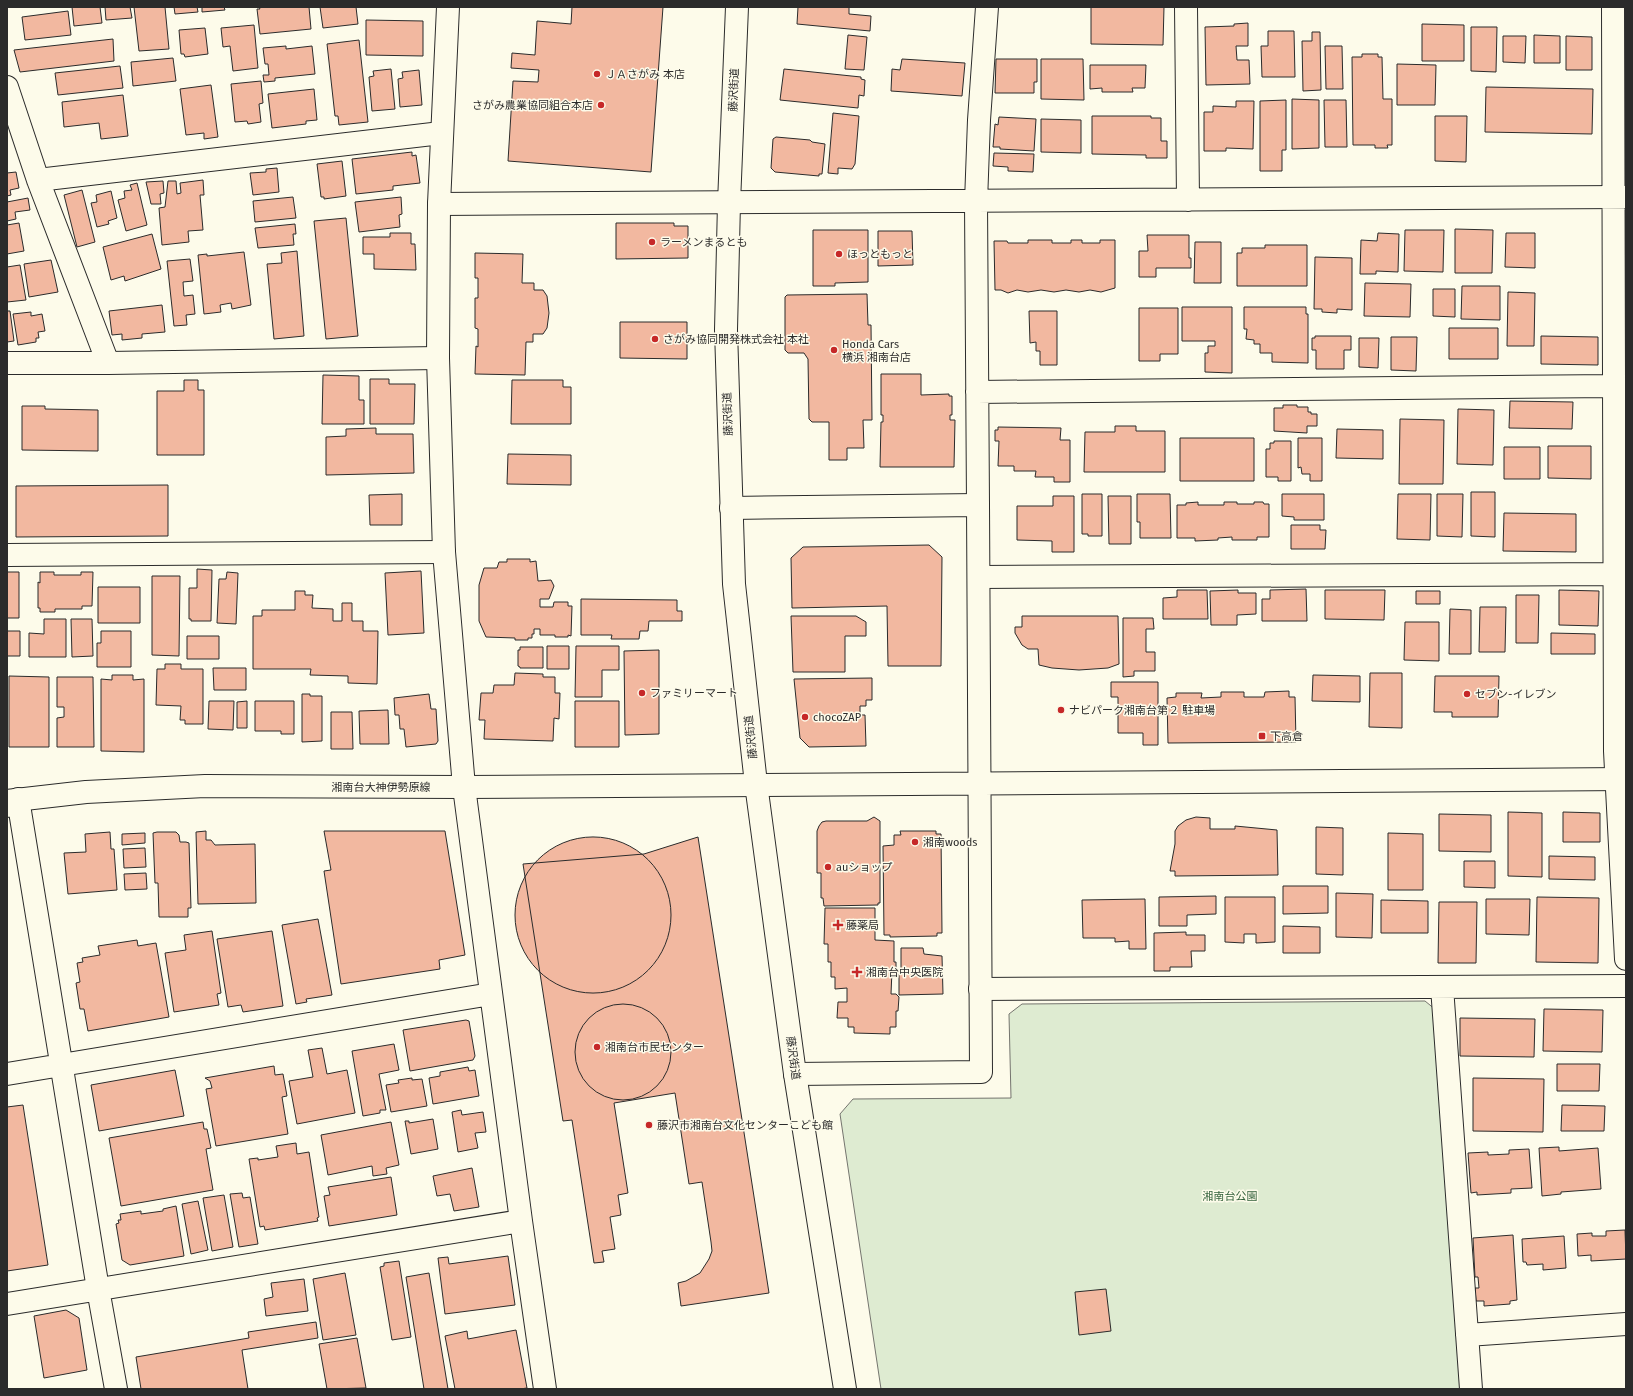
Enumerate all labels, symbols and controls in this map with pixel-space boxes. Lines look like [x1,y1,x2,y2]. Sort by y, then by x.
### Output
place label: ＪＡさがみ 本店 [605,68,685,81]
street label: 藤沢街道 [727,68,741,112]
marker: ＪＡさがみ 本店 [592,69,602,79]
place label: さがみ農業協同組合本店 [472,99,593,112]
marker: さがみ農業協同組合本店 [596,100,606,110]
place label: ラーメンまるとも [660,236,748,249]
marker: ラーメンまるとも [647,237,657,247]
place label: ほっともっと [847,248,913,261]
marker: ほっともっと [834,249,844,259]
place label: さがみ協同開発株式会社 本社 [663,333,809,346]
marker: さがみ協同開発株式会社 本社 [650,334,660,344]
place label: Honda Cars 横浜 湘南台店 [842,338,911,364]
marker: Honda Cars 横浜 湘南台店 [829,345,839,355]
street label: 藤沢街道 [721,392,735,436]
place label: ファミリーマート [650,687,738,700]
marker: ファミリーマート [637,688,647,698]
place label: セブン-イレブン [1475,688,1556,701]
marker: セブン-イレブン [1462,689,1472,699]
place label: ナビパーク湘南台第２ 駐車場 [1069,704,1215,717]
marker: ナビパーク湘南台第２ 駐車場 [1056,705,1066,715]
place label: chocoZAP [813,711,862,724]
marker: chocoZAP [800,712,810,722]
street label: 藤沢街道 [742,714,760,760]
place label: 下高倉 [1270,730,1303,743]
marker: 下高倉 [1257,731,1267,741]
street label: 湘南台大神伊勢原線 [332,781,431,794]
place label: 湘南woods [923,836,977,849]
marker: 湘南woods [910,837,920,847]
place label: auショップ [836,861,892,874]
marker: auショップ [823,862,833,872]
place label: 藤薬局 [846,919,879,932]
marker: 藤薬局 [833,920,843,930]
marker: 湘南台中央医院 [851,966,863,978]
place label: 湘南台中央医院 [866,966,943,979]
street label: 藤沢街道 [784,1035,802,1081]
place label: 湘南台市民センター [605,1041,704,1054]
marker: 湘南台市民センター [592,1042,602,1052]
place label: 藤沢市湘南台文化センターこども館 [657,1119,833,1132]
marker: 藤沢市湘南台文化センターこども館 [644,1120,654,1130]
park label: 湘南台公園 [1203,1190,1258,1203]

